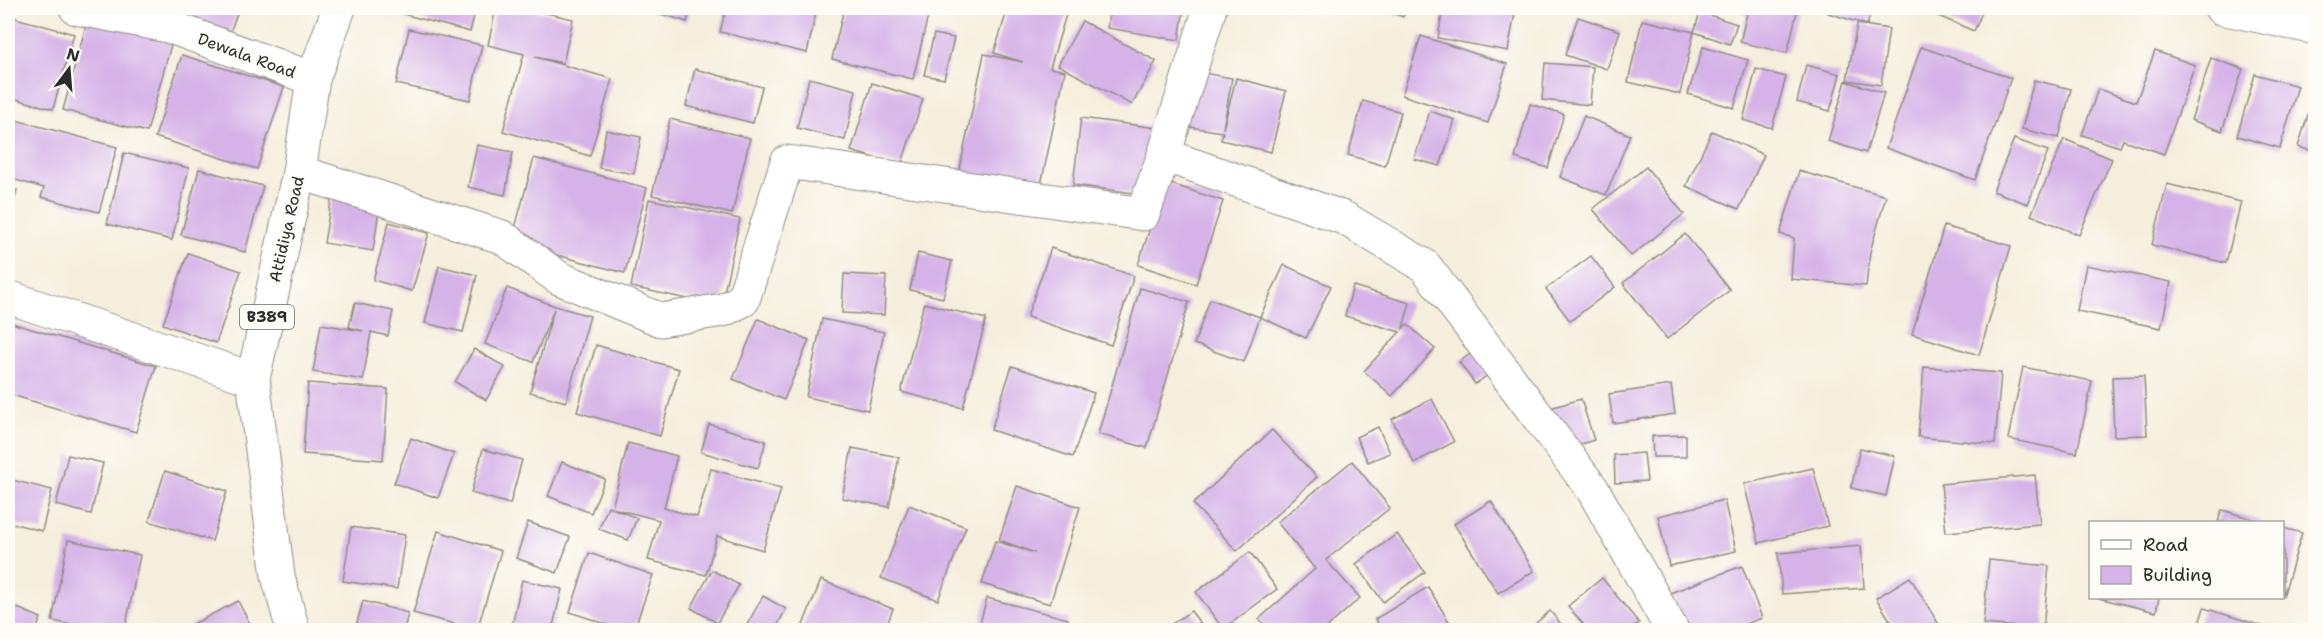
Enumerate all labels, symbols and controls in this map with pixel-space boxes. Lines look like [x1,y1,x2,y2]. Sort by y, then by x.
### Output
street label: Dewala Road [195,28,299,83]
north arrow [39,39,99,99]
text: N [64,43,82,67]
street label: Attidiya Road [264,174,309,284]
road number: B389 [240,305,294,329]
legend [2089,521,2284,599]
text: Road [2143,533,2188,557]
text: Building [2143,563,2212,587]

